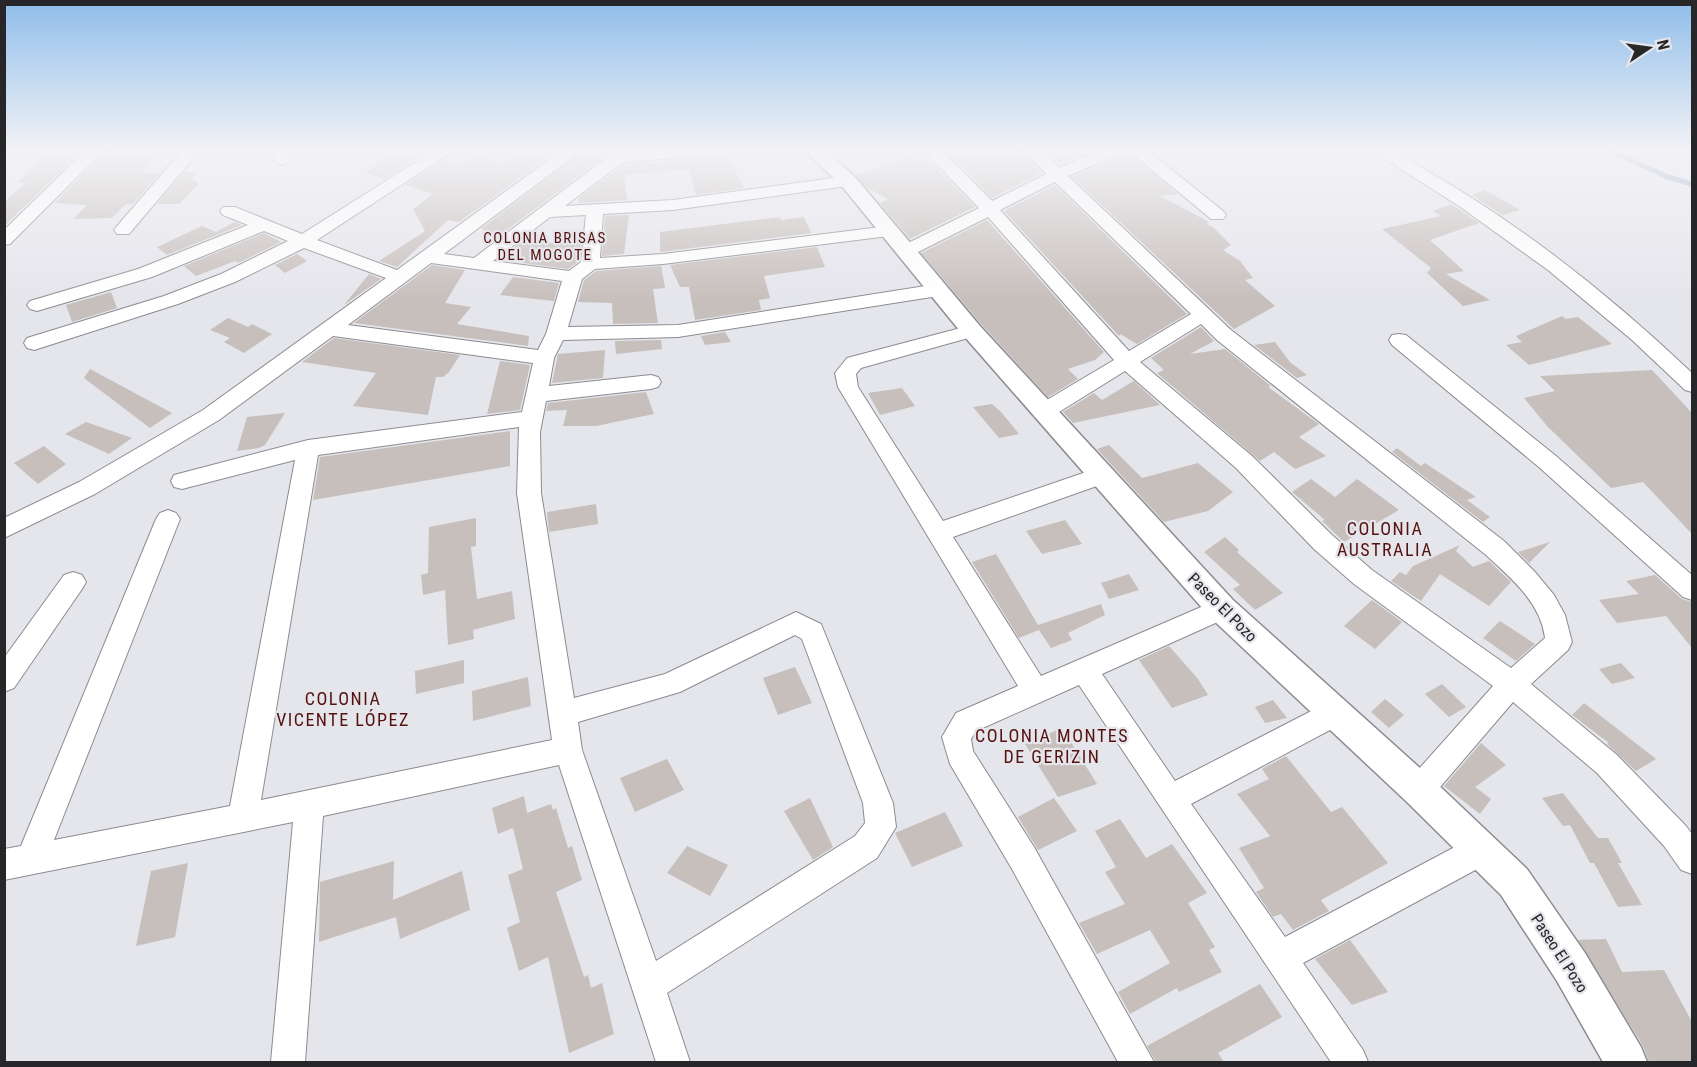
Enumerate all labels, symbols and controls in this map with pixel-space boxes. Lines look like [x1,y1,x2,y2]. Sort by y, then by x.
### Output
north arrow [1619,18,1679,78]
text: N [1653,38,1673,52]
district label: COLONIA BRISAS DEL MOGOTE [483,229,607,264]
district label: COLONIA AUSTRALIA [1337,518,1433,560]
street label: Paseo El Pozo [1184,569,1261,646]
district label: COLONIA VICENTE LÓPEZ [276,688,410,730]
district label: COLONIA MONTES DE GERIZIN [975,725,1129,767]
street label: Paseo El Pozo [1527,910,1592,996]

